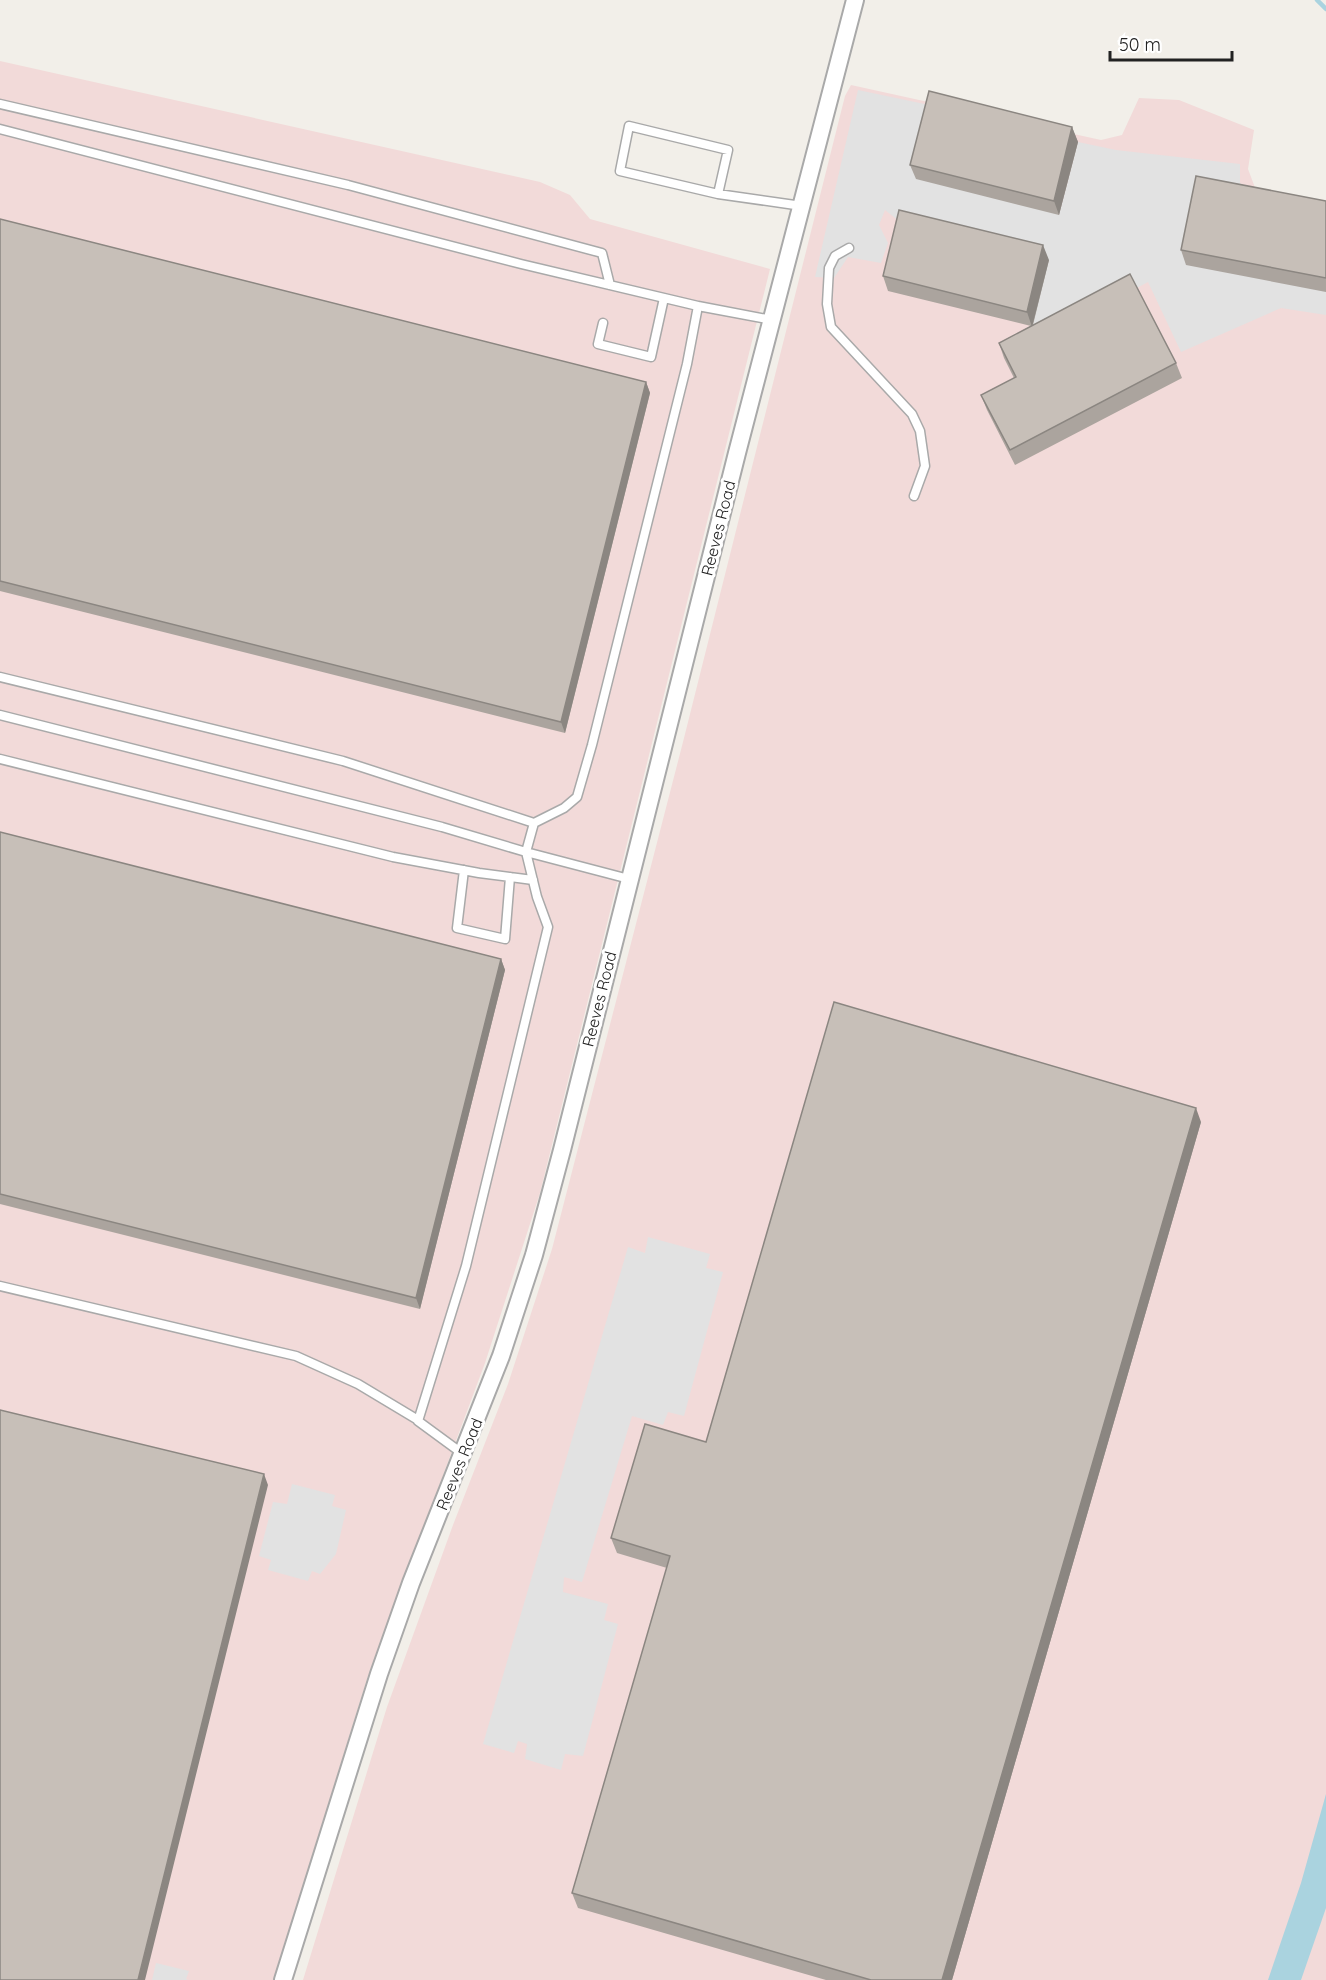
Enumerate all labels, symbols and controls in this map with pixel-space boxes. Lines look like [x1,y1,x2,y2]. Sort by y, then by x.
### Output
scale bar [1110,24,1232,62]
text: 50 m [1119,33,1161,56]
street label: Reeves Road [696,478,740,578]
street label: Reeves Road [577,949,621,1049]
street label: Reeves Road [431,1415,487,1513]

